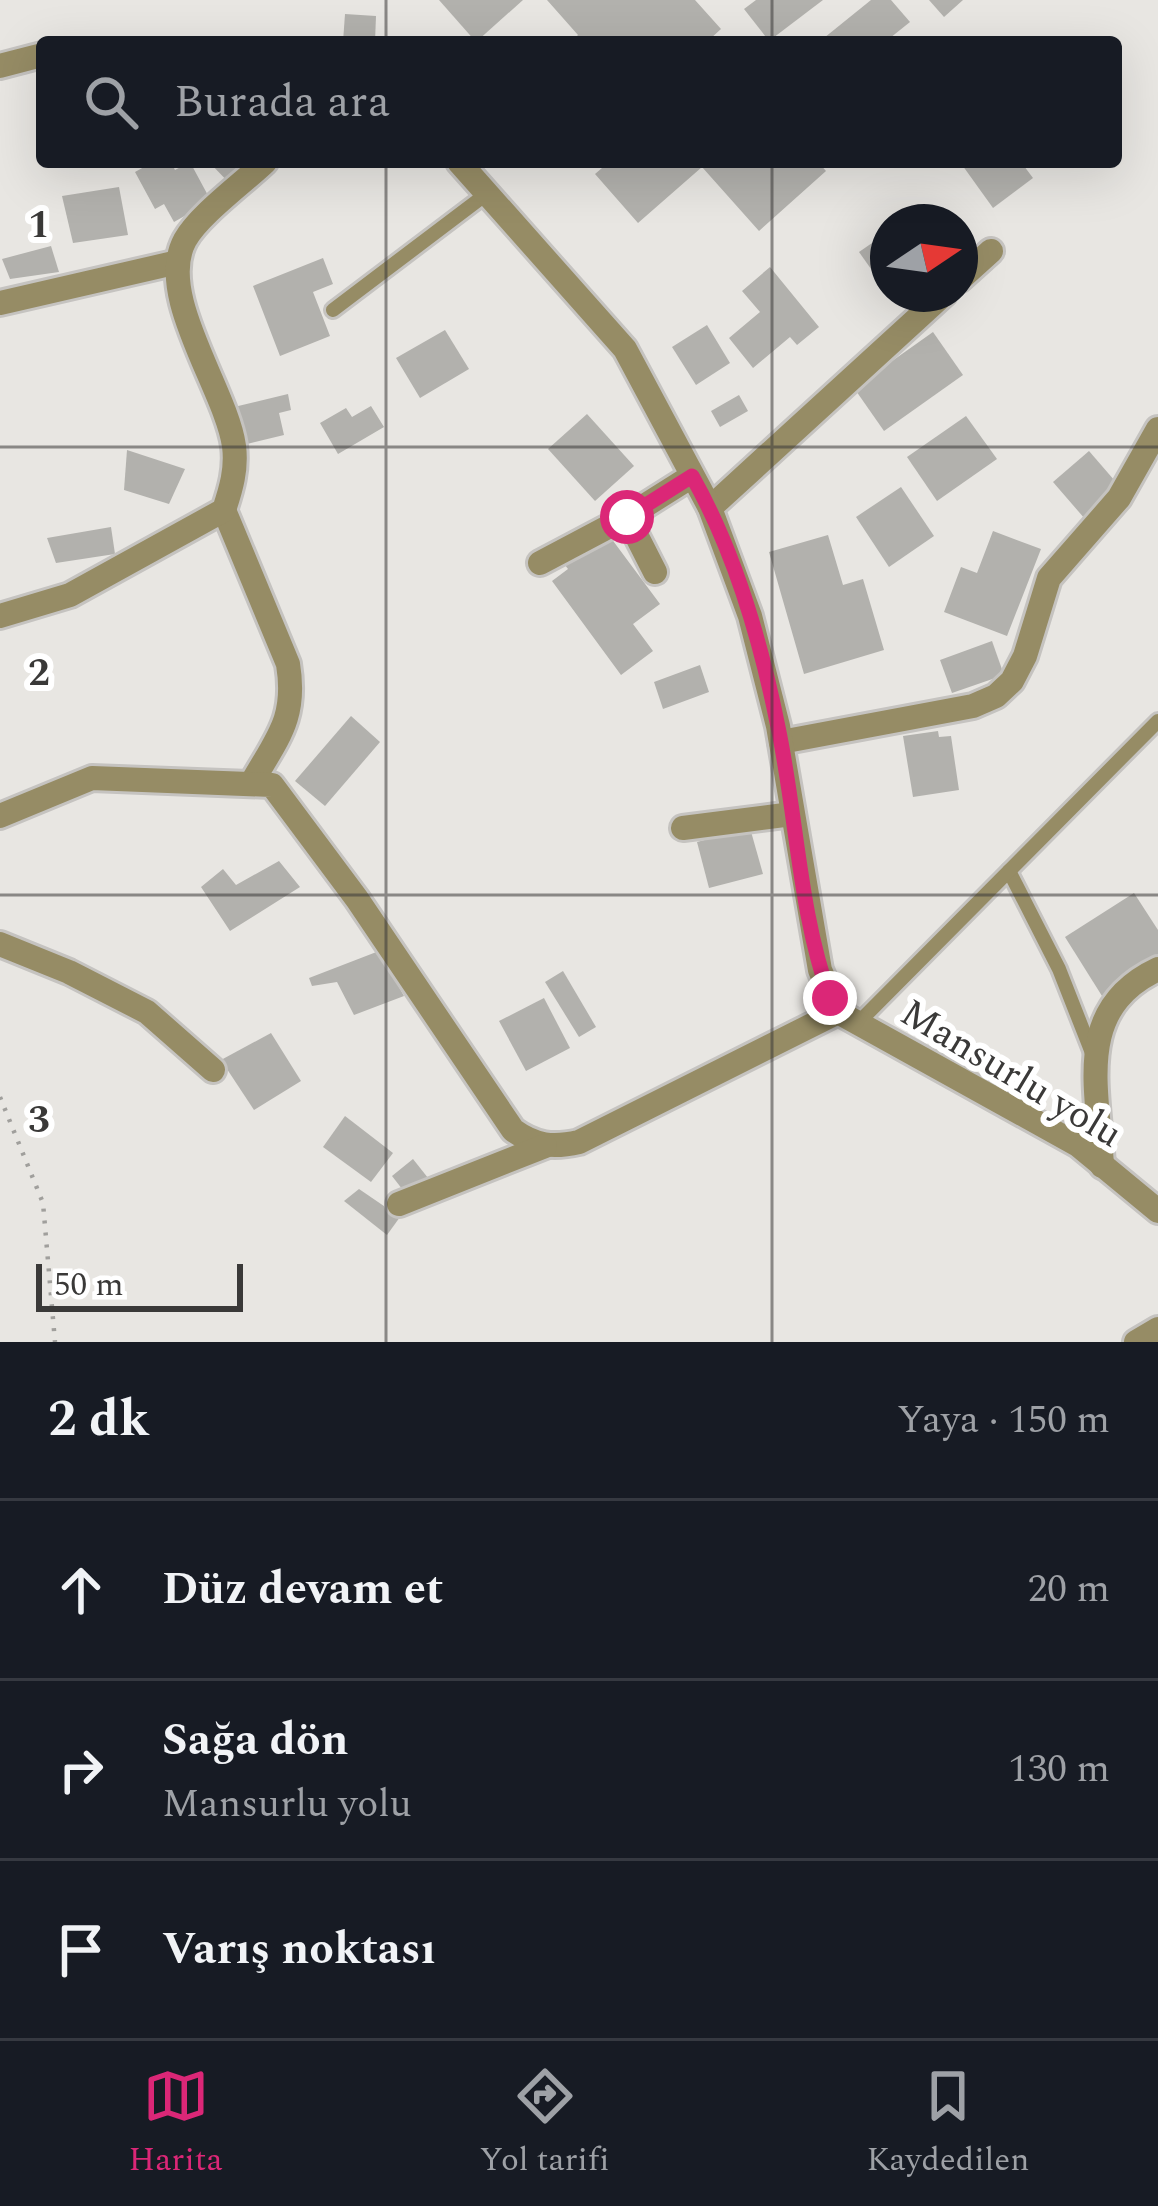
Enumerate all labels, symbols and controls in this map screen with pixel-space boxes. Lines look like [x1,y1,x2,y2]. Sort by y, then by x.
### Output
search box [36,36,1122,168]
text: Burada ara [174,68,390,137]
icon: search [78,69,144,135]
text: 1 [28,196,50,255]
north arrow [870,204,978,312]
route start [600,490,654,544]
text: 2 [28,644,50,703]
route end [803,971,857,1025]
street label: Mansurlu yolu [889,984,1133,1164]
text: 3 [28,1091,50,1150]
scale bar [36,1258,243,1311]
text: 50 m [54,1260,124,1310]
text: 2 dk [48,1381,150,1459]
text: Yaya · 150 m [897,1391,1110,1450]
text: Düz devam et [162,1555,443,1624]
icon: ahead [48,1557,114,1623]
text: 20 m [1028,1560,1110,1619]
text: Sağa dön [162,1706,348,1775]
icon: right [48,1737,114,1803]
text: 130 m [1008,1740,1110,1799]
text: Mansurlu yolu [162,1775,412,1834]
text: Varış noktası [162,1915,436,1984]
icon: arrive [48,1917,114,1983]
tab: Harita [128,2063,223,2185]
tab: Yol tarifi [480,2063,610,2185]
tab: Kaydedilen [867,2063,1030,2185]

